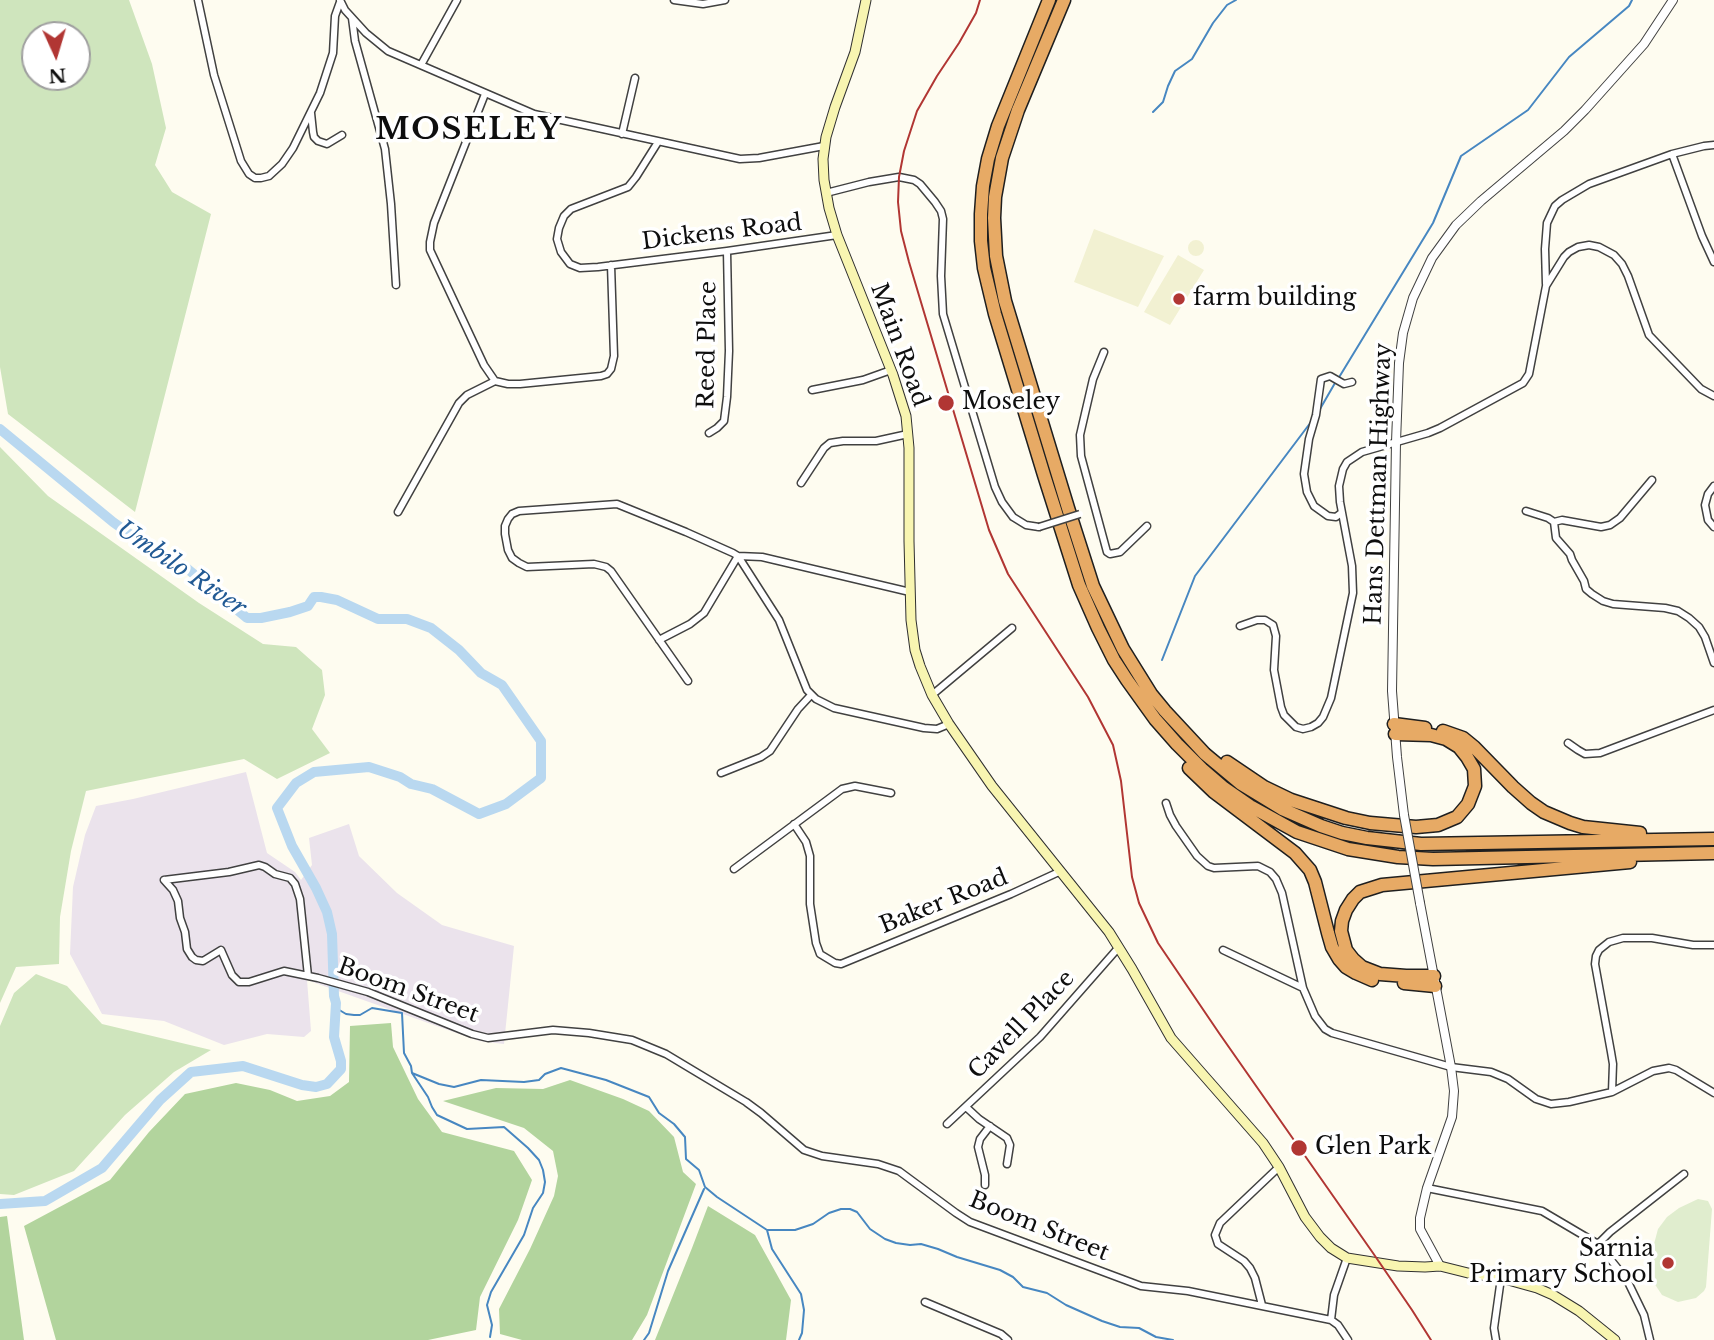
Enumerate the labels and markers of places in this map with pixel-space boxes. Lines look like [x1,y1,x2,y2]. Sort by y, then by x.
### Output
place label: farm building [1193,285,1356,313]
marker: farm building [1171,291,1187,307]
place label: Moseley [962,389,1060,417]
marker: Moseley [936,393,956,413]
place label: Glen Park [1315,1134,1432,1162]
marker: Glen Park [1289,1138,1309,1158]
place label: Sarnia Primary School [1469,1236,1654,1290]
marker: Sarnia Primary School [1660,1255,1676,1271]

